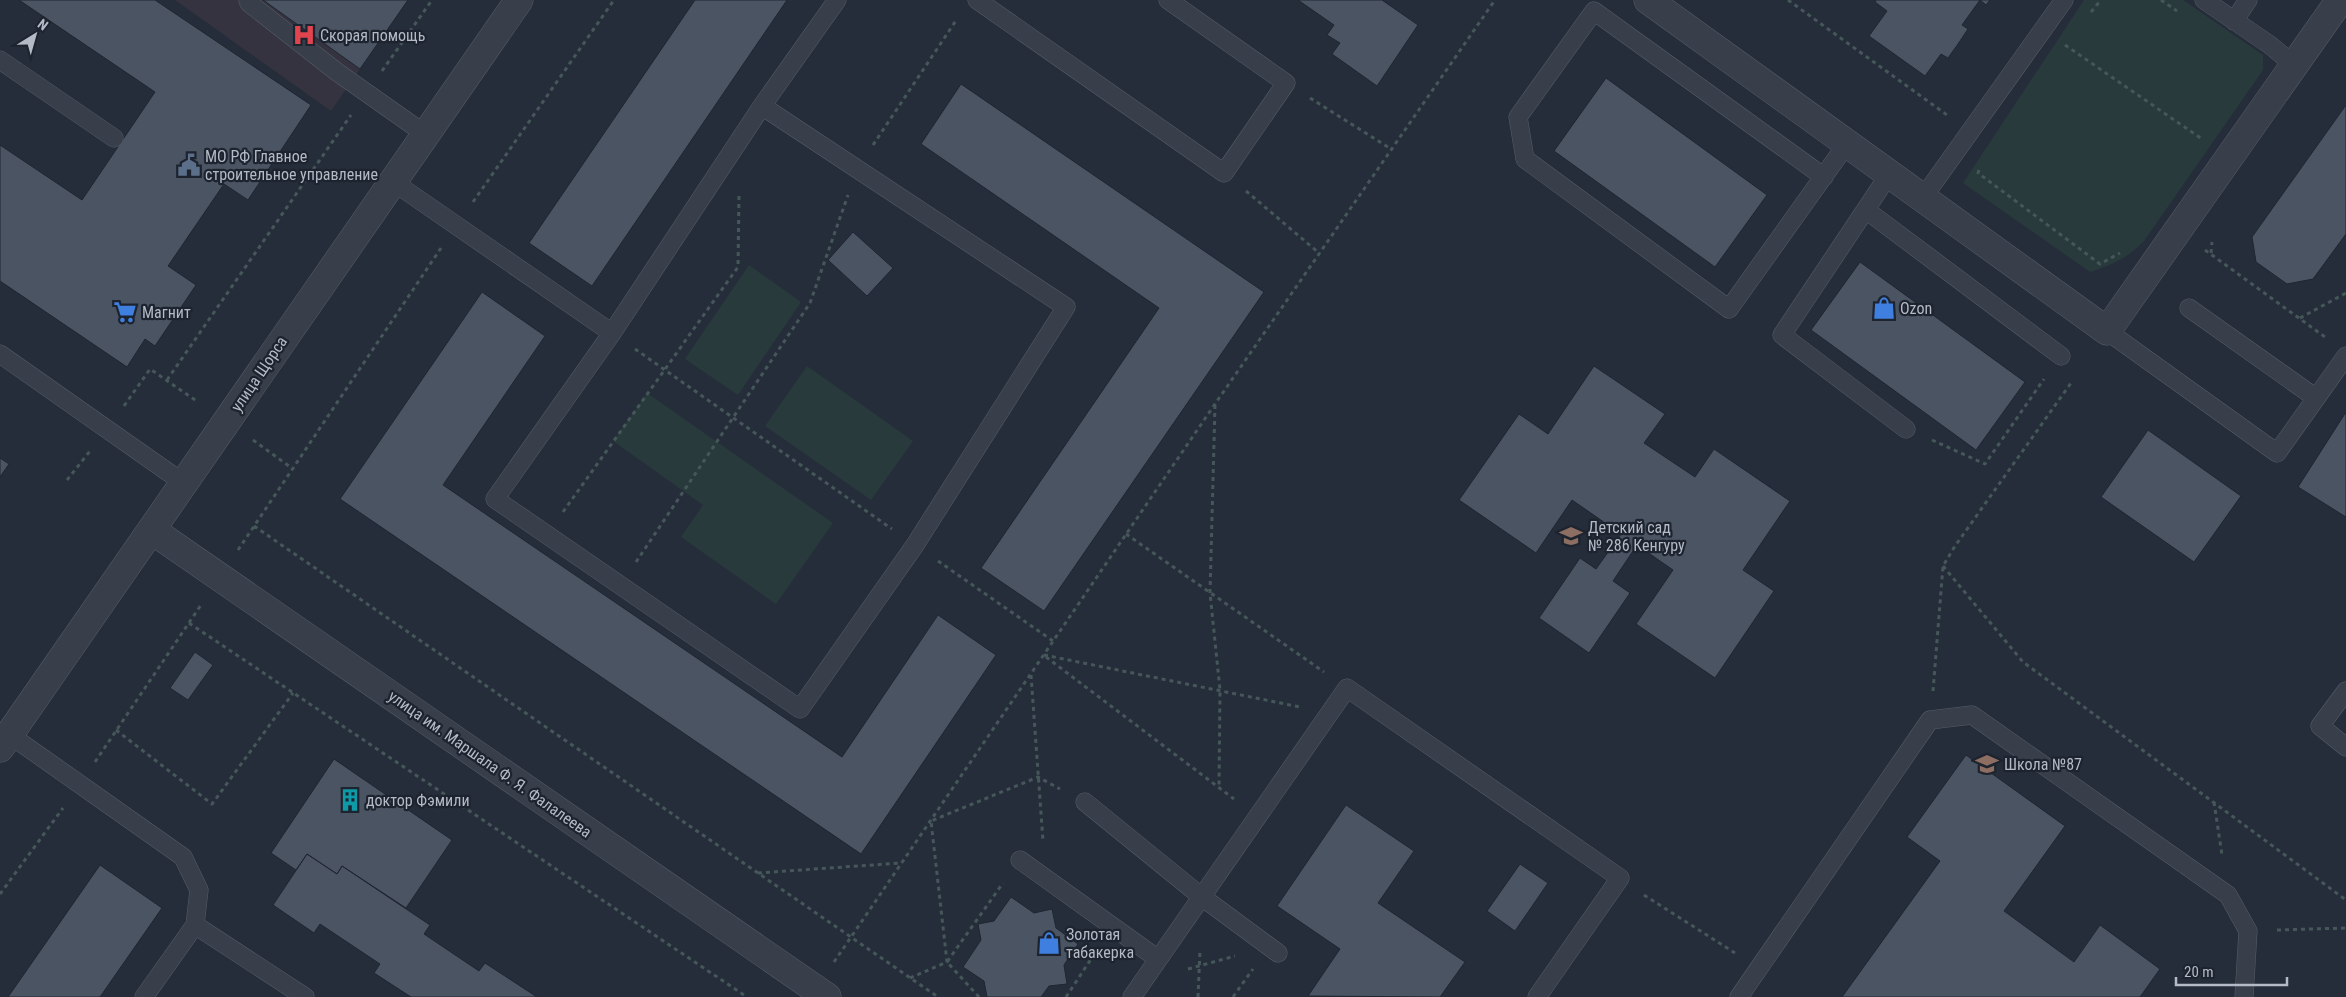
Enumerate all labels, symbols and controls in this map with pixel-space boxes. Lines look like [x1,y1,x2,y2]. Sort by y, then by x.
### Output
north arrow [10,10,60,60]
text: N [35,16,51,34]
hospital icon: Скорая помощь [291,22,317,48]
place label: Скорая помощь [320,26,425,45]
place label: МО РФ Главное строительное управление [205,147,378,184]
public building icon: МО РФ Главное строительное управление [176,152,202,178]
shop icon: Ozon [1871,295,1897,321]
supermarket icon: Магнит [112,299,138,325]
place label: Ozon [1900,299,1932,318]
place label: Магнит [142,303,191,322]
street label: улица Щорса [227,333,291,415]
place label: Детский сад № 286 Кенгуру [1588,518,1685,555]
school or university icon: Детский сад № 286 Кенгуру [1558,523,1584,549]
street label: улица им. Маршала Ф. Я. Фалалеева [385,686,595,842]
school or university icon: Школа №87 [1974,751,2000,777]
place label: Школа №87 [2004,755,2082,774]
building icon: доктор Фэмили [337,787,363,813]
place label: доктор Фэмили [366,791,470,810]
place label: Золотая табакерка [1066,925,1134,962]
shop icon: Золотая табакерка [1036,930,1062,956]
scale bar [2176,954,2287,986]
text: 20 m [2184,963,2214,981]

